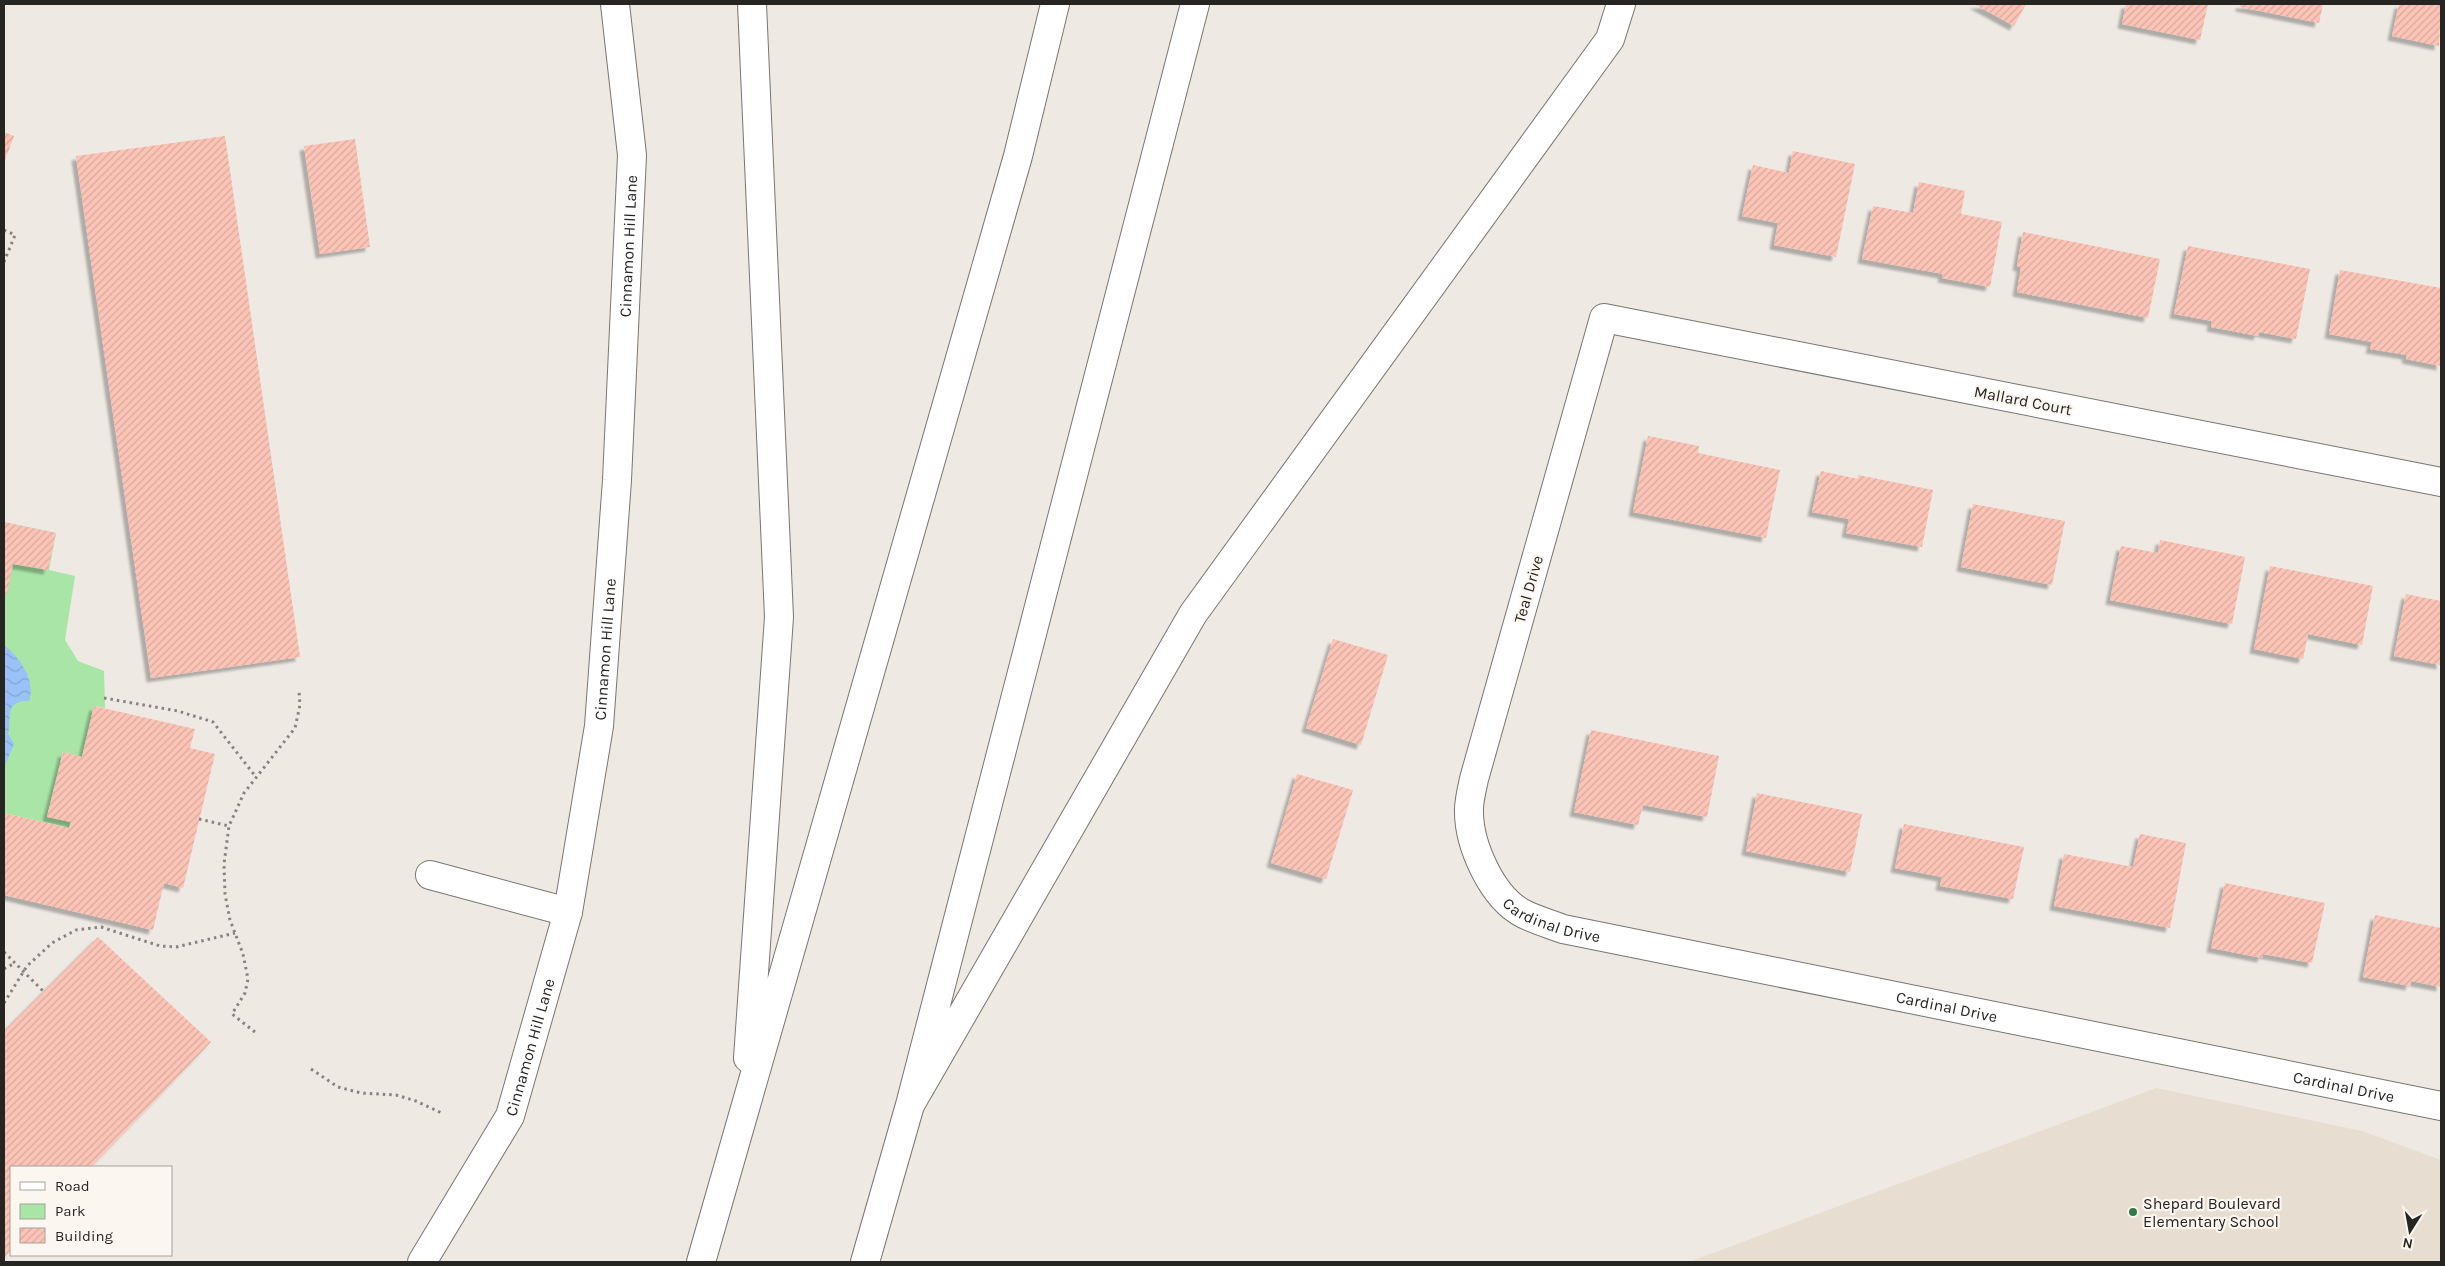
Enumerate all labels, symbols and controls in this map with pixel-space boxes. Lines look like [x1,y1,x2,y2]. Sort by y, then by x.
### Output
street label: Cinnamon Hill Lane [616,175,641,318]
street label: Mallard Court [1972,382,2073,419]
street label: Teal Drive [1510,553,1547,625]
street label: Cinnamon Hill Lane [590,578,620,721]
street label: Cardinal Drive [1499,894,1602,946]
street label: Cinnamon Hill Lane [501,976,559,1118]
street label: Cardinal Drive [1894,987,1999,1026]
street label: Cardinal Drive [2291,1067,2396,1106]
legend [10,1166,172,1256]
text: Road [55,1177,90,1195]
place label: Shepard Boulevard Elementary School [2143,1194,2281,1231]
text: Park [55,1202,85,1220]
marker: Shepard Boulevard Elementary School [2127,1206,2139,1218]
north arrow [2385,1206,2435,1256]
text: Building [55,1227,113,1245]
text: N [2401,1234,2414,1253]

